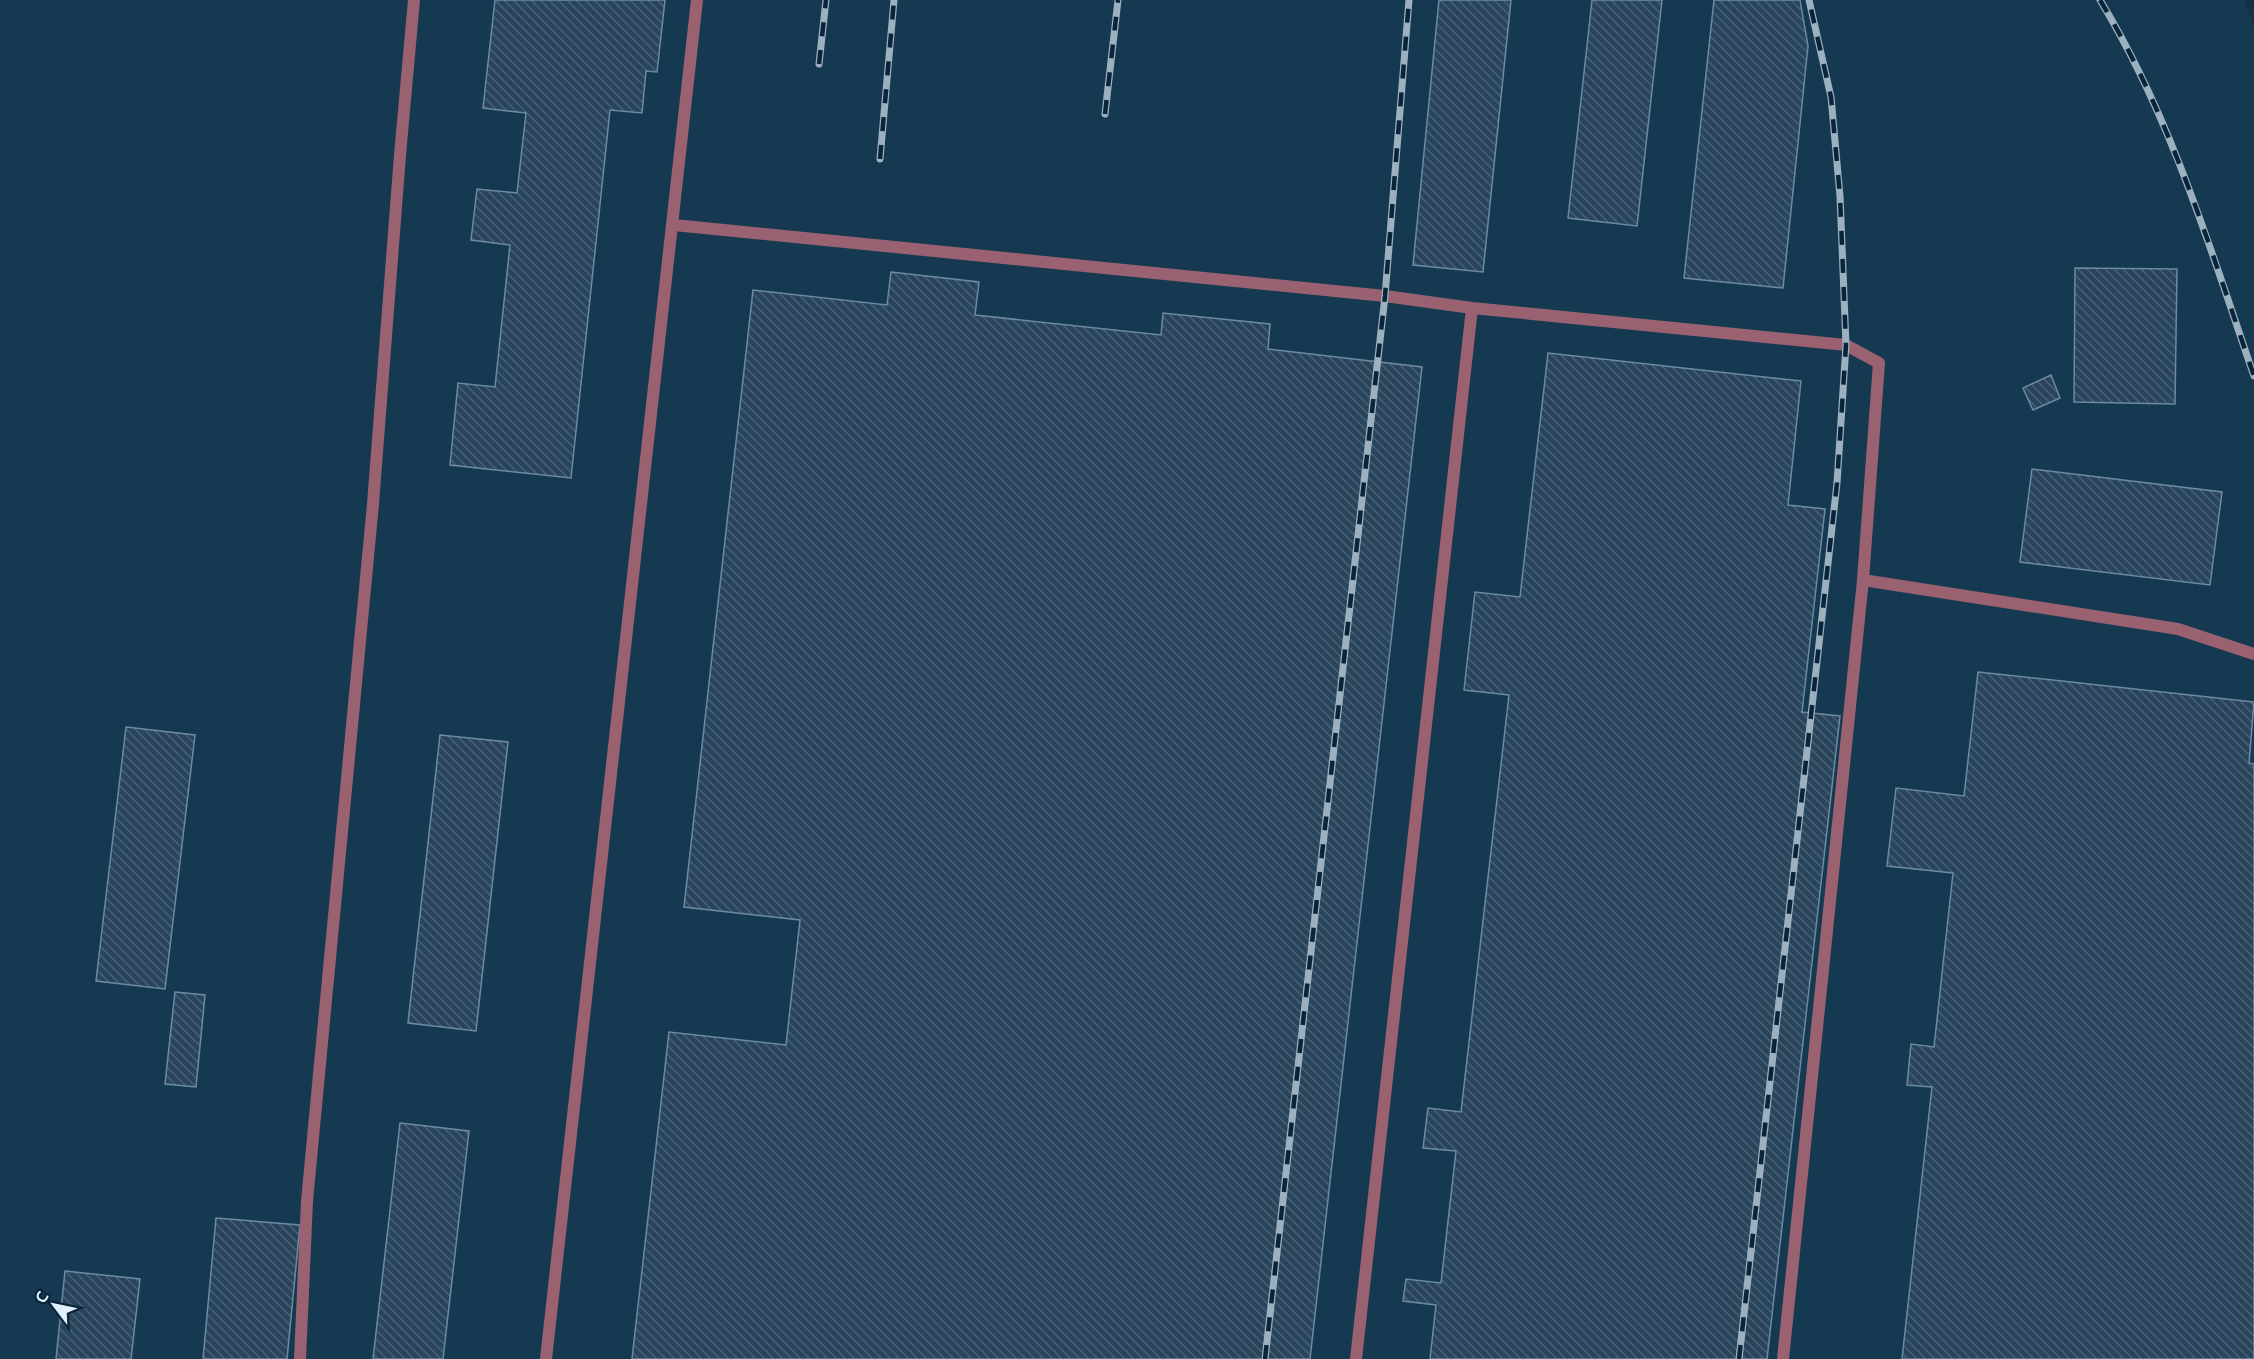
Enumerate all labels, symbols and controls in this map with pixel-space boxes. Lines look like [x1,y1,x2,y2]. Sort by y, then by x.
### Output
north arrow [24,1275,84,1335]
text: С [31,1288,52,1306]

